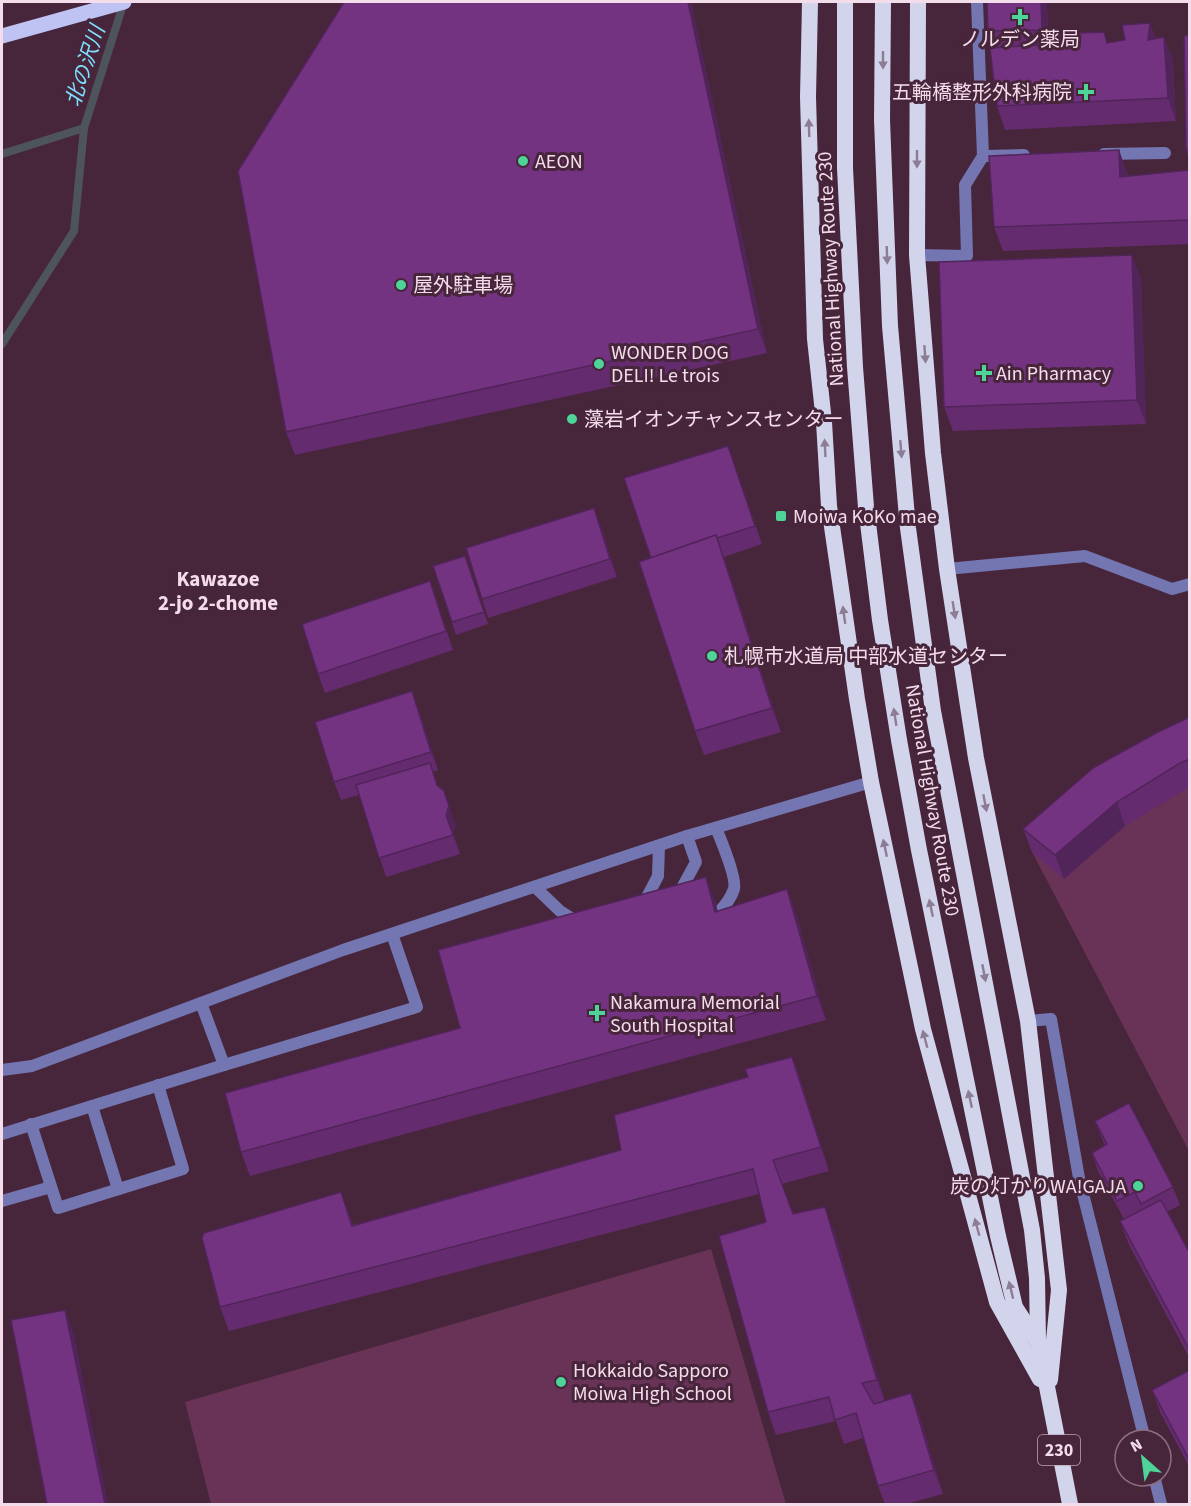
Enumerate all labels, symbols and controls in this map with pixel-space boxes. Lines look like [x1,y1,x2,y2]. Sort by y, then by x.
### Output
marker: ノルデン薬局 [1013,10,1027,24]
water label: 北の沢川 [58,20,113,111]
place label: ノルデン薬局 [960,26,1080,54]
one-way arrow [878,50,888,69]
place label: 五輪橋整形外科病院 [892,79,1072,107]
marker: 五輪橋整形外科病院 [1077,83,1095,101]
one-way arrow [804,118,814,137]
place label: AEON [535,148,583,176]
one-way arrow [912,150,922,169]
street label: National Highway Route 230 [811,151,851,387]
marker: AEON [516,154,530,168]
one-way arrow [883,245,892,264]
place label: 屋外駐車場 [413,272,513,300]
marker: 屋外駐車場 [394,278,408,292]
place label: WONDER DOG DELI! Le trois [611,339,729,390]
one-way arrow [920,345,930,364]
marker: WONDER DOG DELI! Le trois [592,357,606,371]
place label: Ain Pharmacy [996,360,1112,388]
marker: Ain Pharmacy [977,366,991,380]
place label: 藻岩イオンチャンスセンター [584,406,843,434]
marker: 藻岩イオンチャンスセンター [565,412,579,426]
one-way arrow [821,438,830,457]
one-way arrow [896,440,906,459]
place label: Moiwa KoKo mae [793,503,937,531]
marker: Moiwa KoKo mae [774,509,788,523]
district label: Kawazoe 2-jo 2-chome [158,564,278,618]
one-way arrow [949,601,958,620]
one-way arrow [840,605,849,624]
place label: 札幌市水道局 中部水道センター [724,643,1008,671]
marker: 札幌市水道局 中部水道センター [705,649,719,663]
street label: National Highway Route 230 [898,682,966,918]
one-way arrow [891,707,900,726]
one-way arrow [981,793,990,812]
one-way arrow [880,839,889,858]
one-way arrow [926,899,935,918]
one-way arrow [980,964,989,983]
place label: Nakamura Memorial South Hospital [610,989,780,1040]
marker: Nakamura Memorial South Hospital [588,1004,606,1022]
one-way arrow [920,1030,930,1048]
one-way arrow [965,1090,974,1109]
place label: 炭の灯かりWA!GAJA [950,1173,1126,1201]
marker: 炭の灯かりWA!GAJA [1131,1179,1145,1193]
one-way arrow [972,1218,981,1236]
one-way arrow [1006,1281,1016,1299]
place label: Hokkaido Sapporo Moiwa High School [573,1357,732,1408]
marker: Hokkaido Sapporo Moiwa High School [554,1375,568,1389]
north arrow [1113,1428,1173,1488]
text: N [1127,1433,1146,1458]
road number: 230 [1038,1435,1080,1465]

